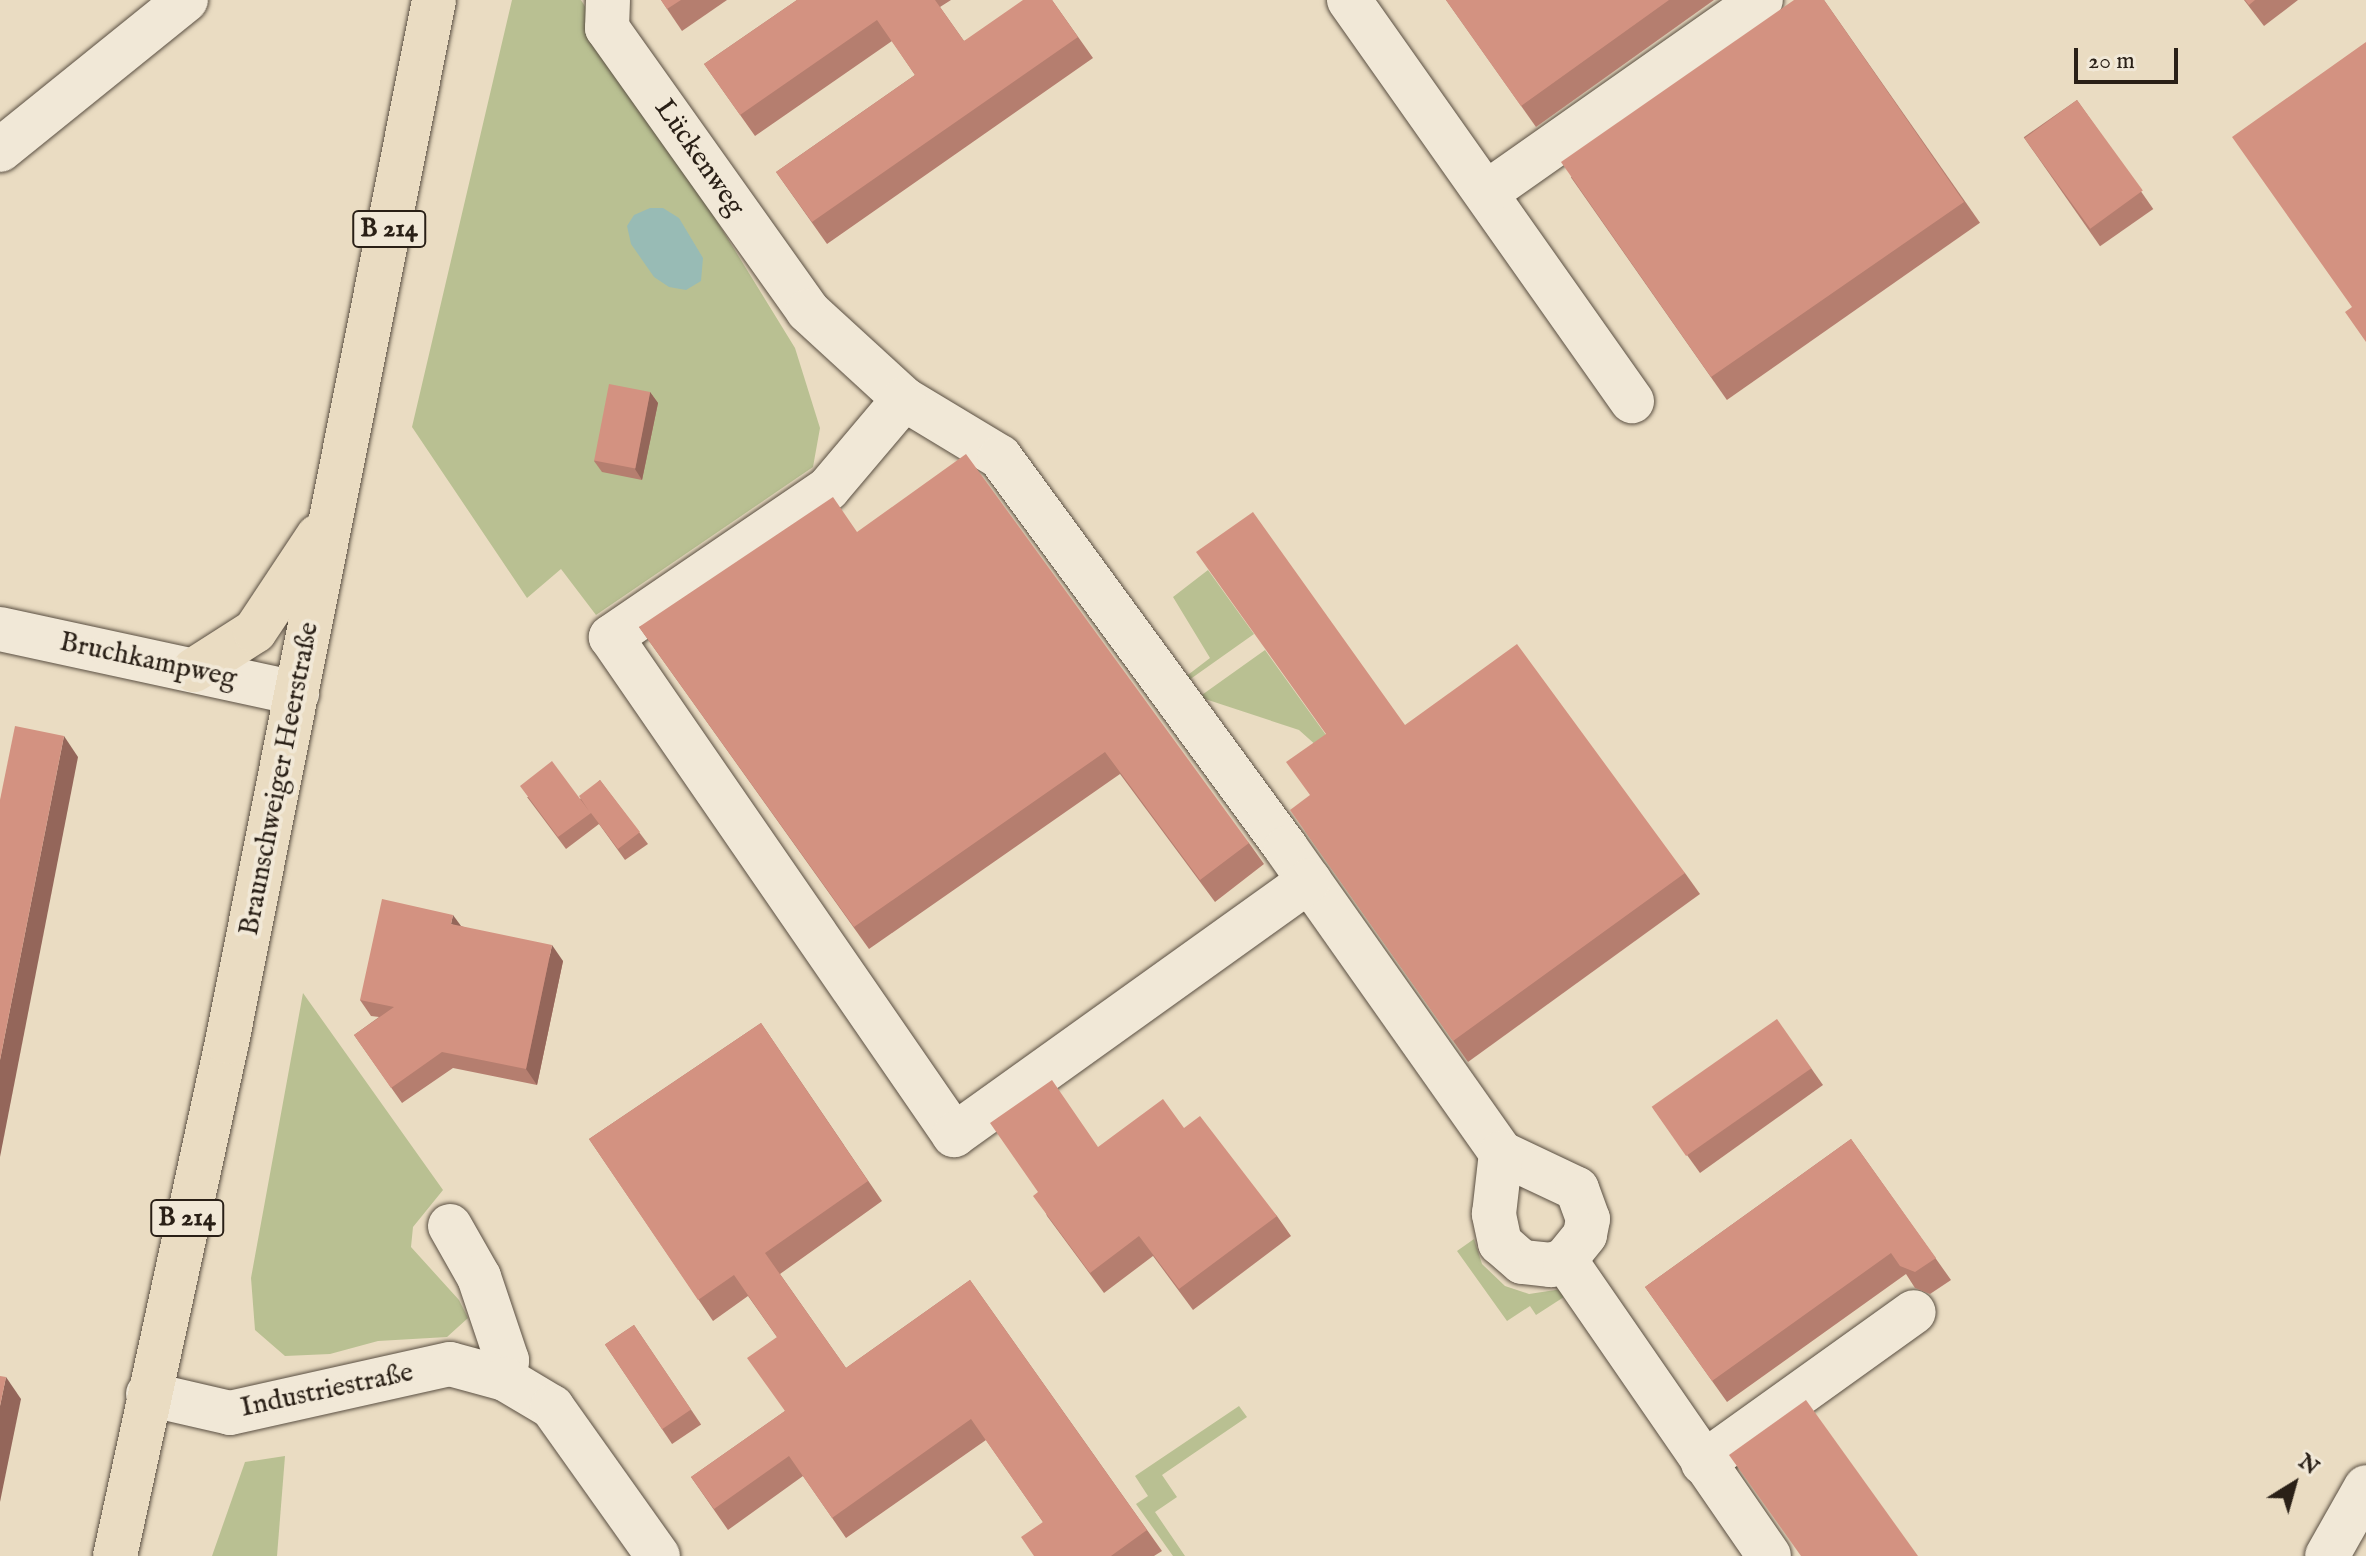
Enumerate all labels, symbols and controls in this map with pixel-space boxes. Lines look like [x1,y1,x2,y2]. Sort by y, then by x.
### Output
scale bar [2078,32,2182,82]
text: 20 m [2088,46,2135,77]
street label: Lückenweg [647,93,751,223]
road number: B 214 [351,207,427,251]
street label: Braunschweiger Heerstraße [233,619,327,939]
street label: Bruchkampweg [56,626,240,696]
road number: B 214 [149,1196,225,1240]
street label: Industriestraße [238,1356,416,1426]
north arrow [2254,1444,2334,1524]
text: N [2292,1448,2324,1482]

